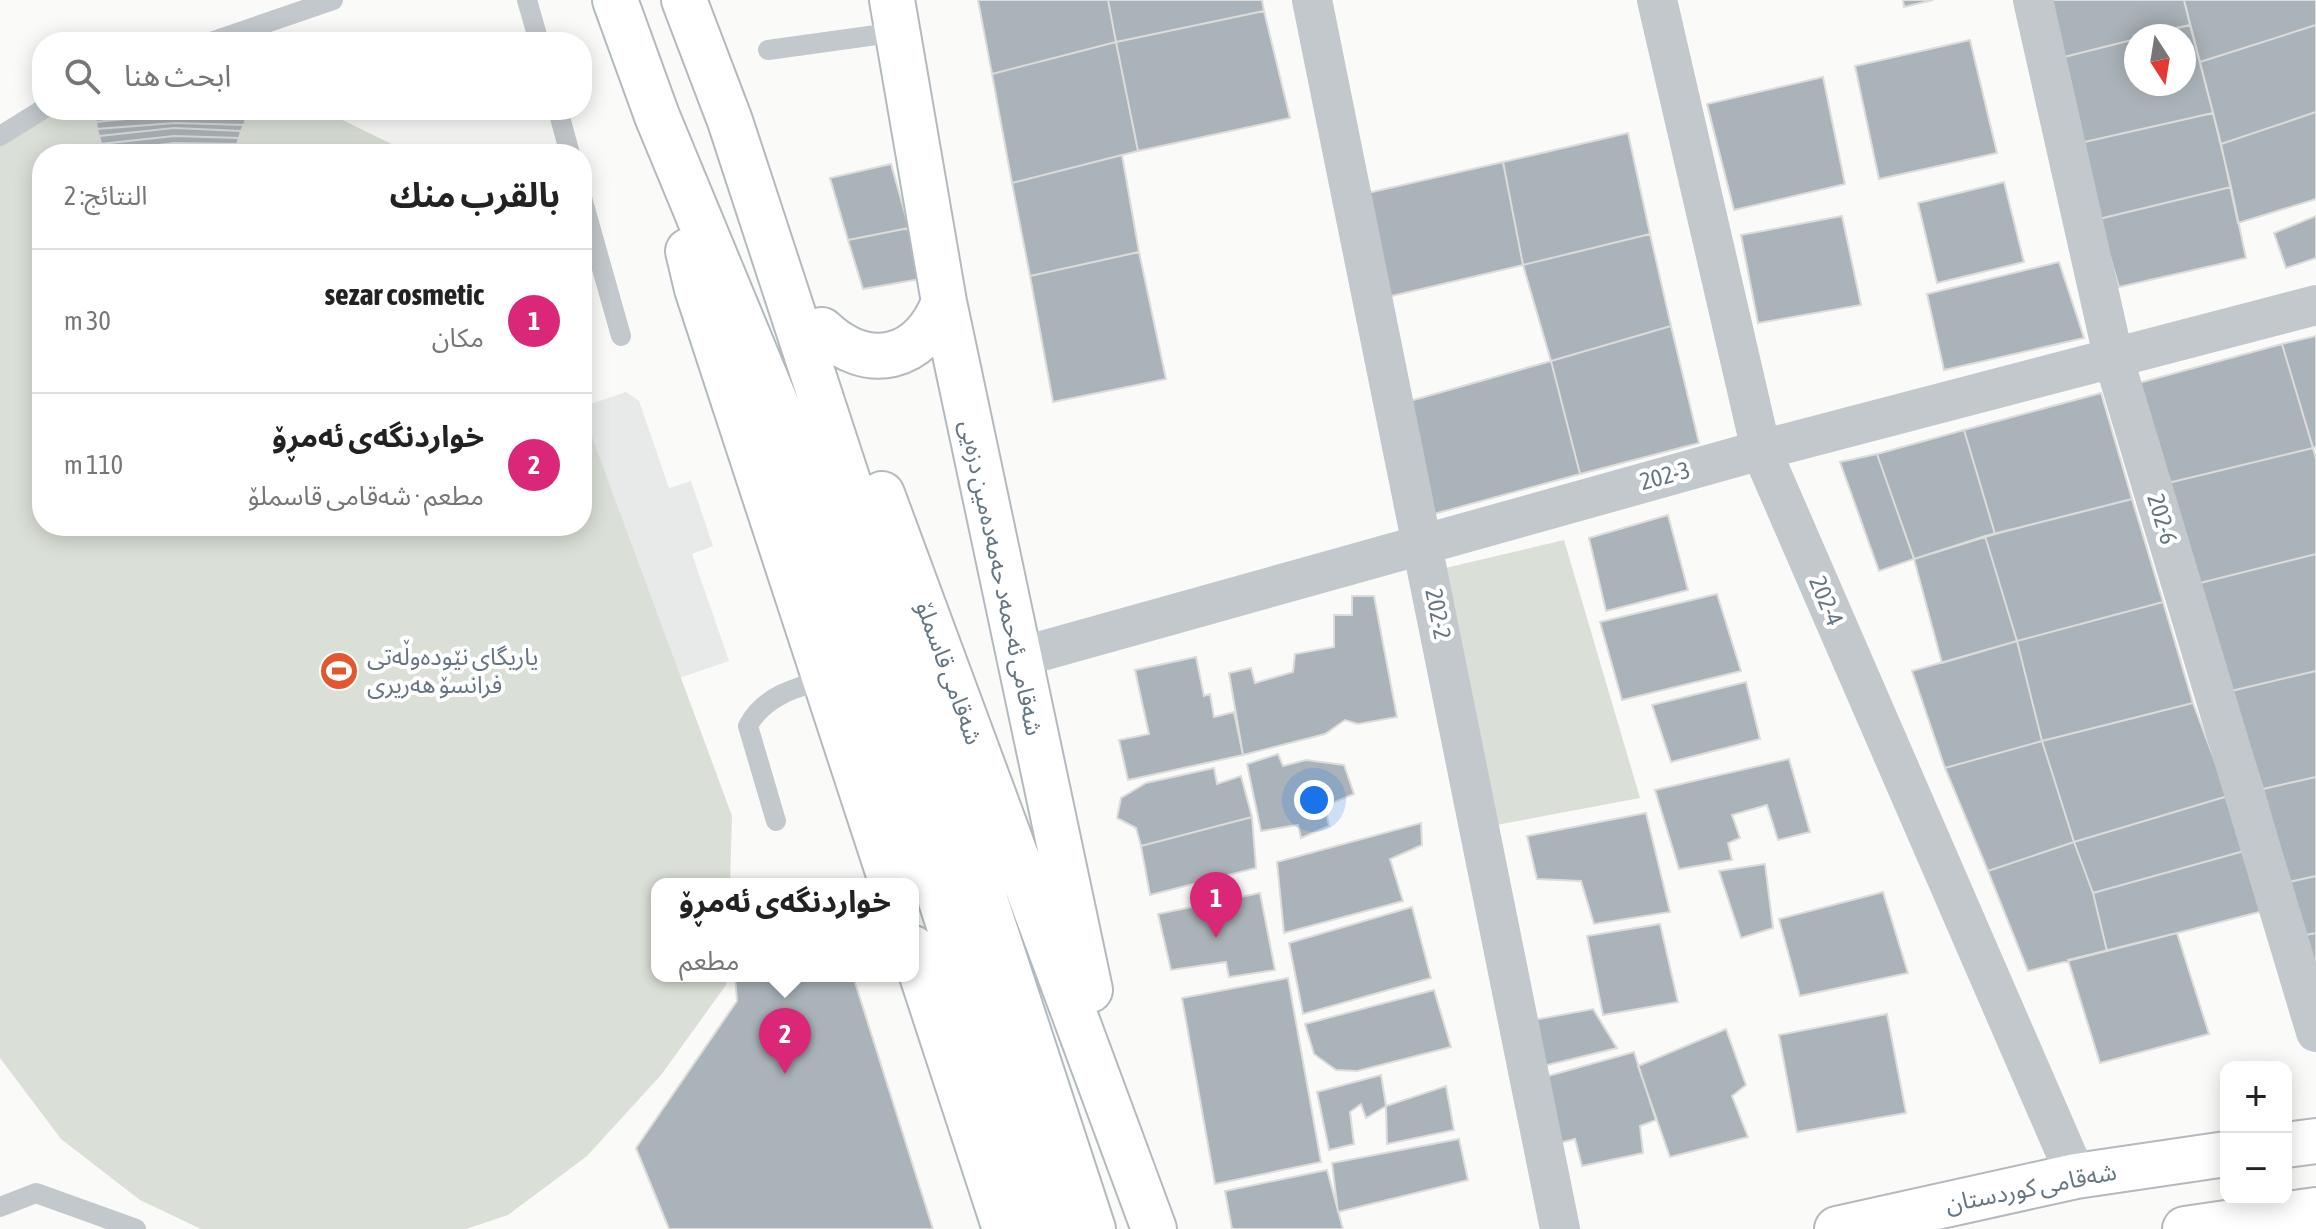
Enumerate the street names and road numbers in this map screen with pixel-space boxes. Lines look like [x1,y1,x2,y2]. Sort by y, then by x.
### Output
street label: شەقامی ئەحمەد حەمەدەمین دزەیی [954,418,1048,738]
street label: 202-3 [1637,456,1693,495]
street label: 202-6 [2142,490,2183,547]
street label: 202-4 [1804,572,1849,630]
street label: 202-2 [1420,586,1457,642]
street label: شەقامی قاسملۆ [910,597,988,749]
street label: شەقامی کوردستان [1943,1158,2119,1218]

